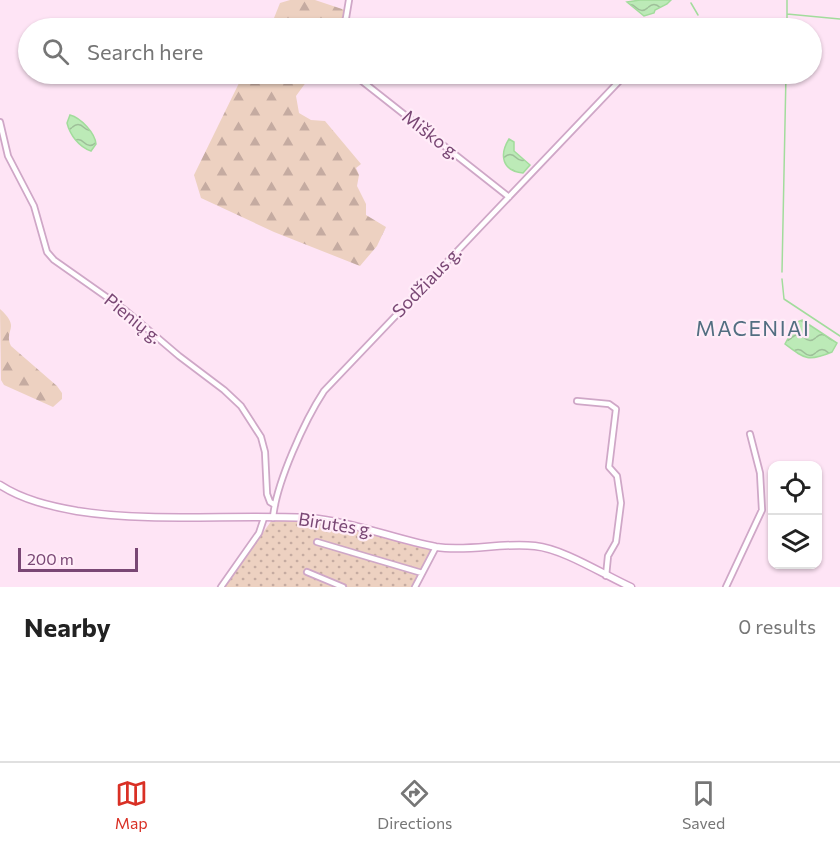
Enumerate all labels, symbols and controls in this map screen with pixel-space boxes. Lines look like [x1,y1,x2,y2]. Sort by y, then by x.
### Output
search box [18,18,822,84]
icon: search [39,35,72,68]
text: Search here [87,38,203,65]
street label: Miško g. [398,105,465,164]
street label: Sodžiaus g. [387,241,466,321]
street label: Pienių g. [100,288,167,348]
district label: MACENIAI [696,315,810,340]
map controls [768,461,822,569]
button: locate [768,461,822,515]
street label: Birutės g. [297,507,375,541]
button: layers [768,515,822,569]
scale bar [18,545,138,572]
text: 200 m [27,549,74,568]
text: Nearby [24,611,111,642]
text: 0 results [738,614,816,638]
tab: Map [115,777,148,832]
tab: Directions [377,777,452,832]
tab: Saved [682,777,725,832]

